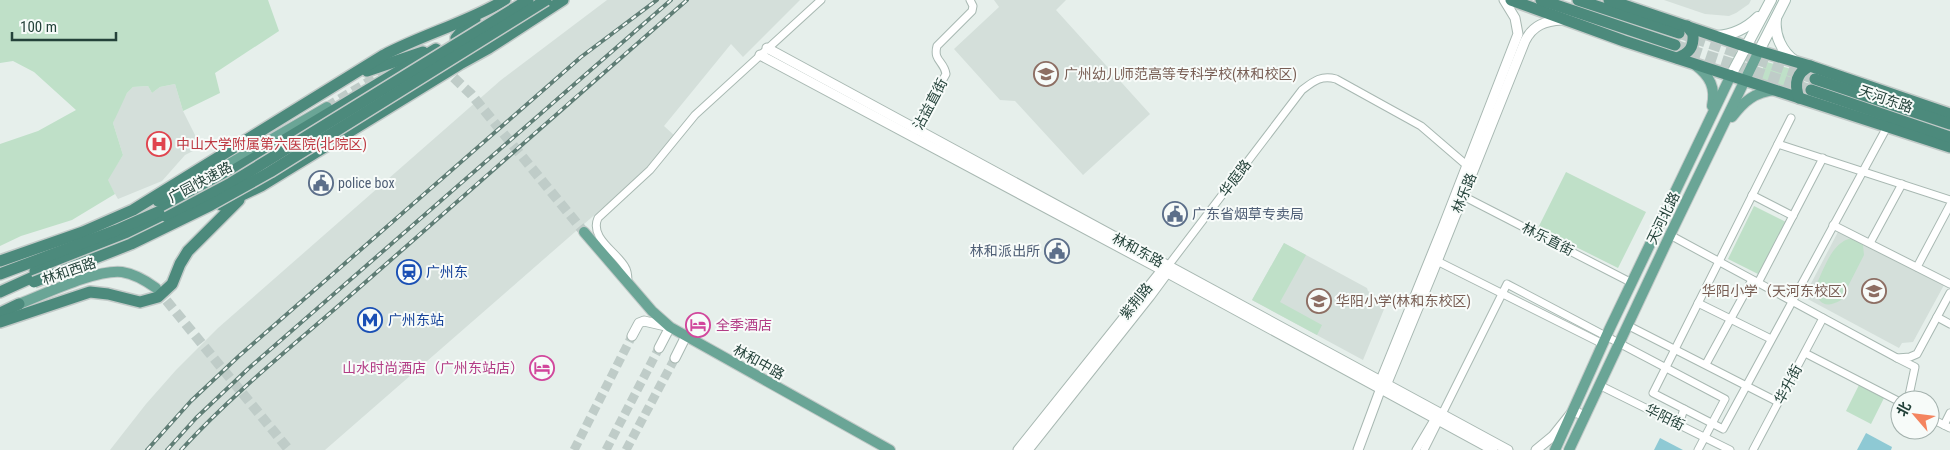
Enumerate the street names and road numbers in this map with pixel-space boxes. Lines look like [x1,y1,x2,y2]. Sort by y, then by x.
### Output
street label: 沾益直街 [910,76,950,132]
street label: 天河东路 [1857,82,1915,116]
street label: 华庭路 [1216,156,1254,200]
street label: 广园快速路 [165,159,235,205]
street label: 林乐路 [1449,171,1479,215]
street label: 天河北路 [1644,189,1682,247]
street label: 林乐直街 [1519,219,1577,259]
street label: 林和东路 [1110,230,1166,270]
street label: 林和西路 [40,254,98,288]
street label: 紫荆路 [1117,280,1155,322]
street label: 林和中路 [731,341,787,383]
street label: 华升街 [1771,362,1805,406]
street label: 华阳街 [1643,401,1687,433]

